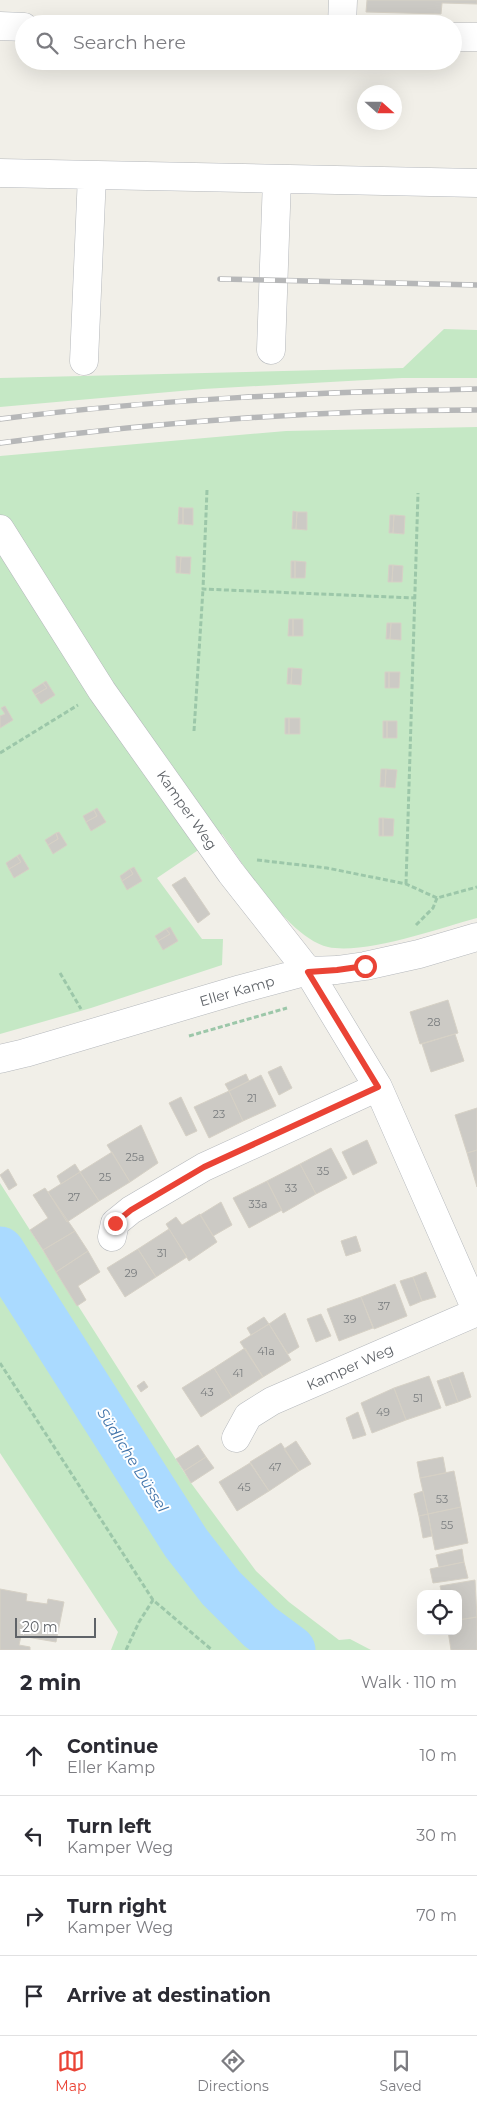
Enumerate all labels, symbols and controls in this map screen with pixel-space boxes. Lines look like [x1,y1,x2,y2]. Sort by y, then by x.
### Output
search box [15,15,462,70]
icon: search [33,29,61,57]
text: Search here [73,31,186,54]
north arrow [357,85,402,130]
street label: Kamper Weg [153,767,221,853]
route start [354,955,377,978]
street label: Eller Kamp [198,972,276,1010]
house number: 28 [427,1015,441,1029]
house number: 21 [247,1091,257,1105]
house number: 23 [213,1107,225,1121]
house number: 25a [126,1150,144,1164]
house number: 35 [317,1164,329,1178]
house number: 25 [99,1170,111,1184]
house number: 33 [285,1181,297,1195]
house number: 27 [68,1190,80,1204]
house number: 33a [249,1197,267,1211]
route end [104,1212,127,1235]
house number: 31 [157,1246,167,1260]
house number: 29 [125,1266,138,1280]
house number: 37 [378,1299,390,1313]
house number: 39 [344,1312,357,1326]
street label: Kamper Weg [304,1340,396,1394]
house number: 41a [257,1344,275,1358]
house number: 41 [233,1366,243,1380]
house number: 43 [200,1385,214,1399]
house number: 51 [413,1391,423,1405]
water label: Südliche Düssel [93,1404,173,1516]
house number: 49 [376,1405,390,1419]
house number: 47 [268,1460,282,1474]
house number: 45 [237,1480,251,1494]
house number: 53 [436,1492,448,1506]
house number: 55 [441,1518,453,1532]
map controls [417,1590,462,1635]
button: locate [417,1590,462,1635]
scale bar [15,1615,96,1638]
text: 20 m [22,1618,58,1636]
text: 2 min [20,1670,81,1695]
text: Walk · 110 m [361,1673,457,1692]
text: Continue [67,1735,158,1758]
icon: ahead [20,1742,48,1770]
text: 10 m [419,1746,457,1765]
text: Eller Kamp [67,1758,155,1777]
text: Turn left [67,1815,152,1838]
icon: left [20,1822,48,1850]
text: 30 m [416,1826,457,1845]
text: Kamper Weg [67,1838,173,1857]
text: Turn right [67,1895,167,1918]
icon: right [20,1902,48,1930]
text: 70 m [416,1906,457,1925]
text: Kamper Weg [67,1918,173,1937]
icon: arrive [20,1982,48,2010]
text: Arrive at destination [67,1984,271,2007]
tab: Map [55,2047,86,2095]
tab: Directions [197,2047,269,2095]
tab: Saved [380,2047,422,2095]

